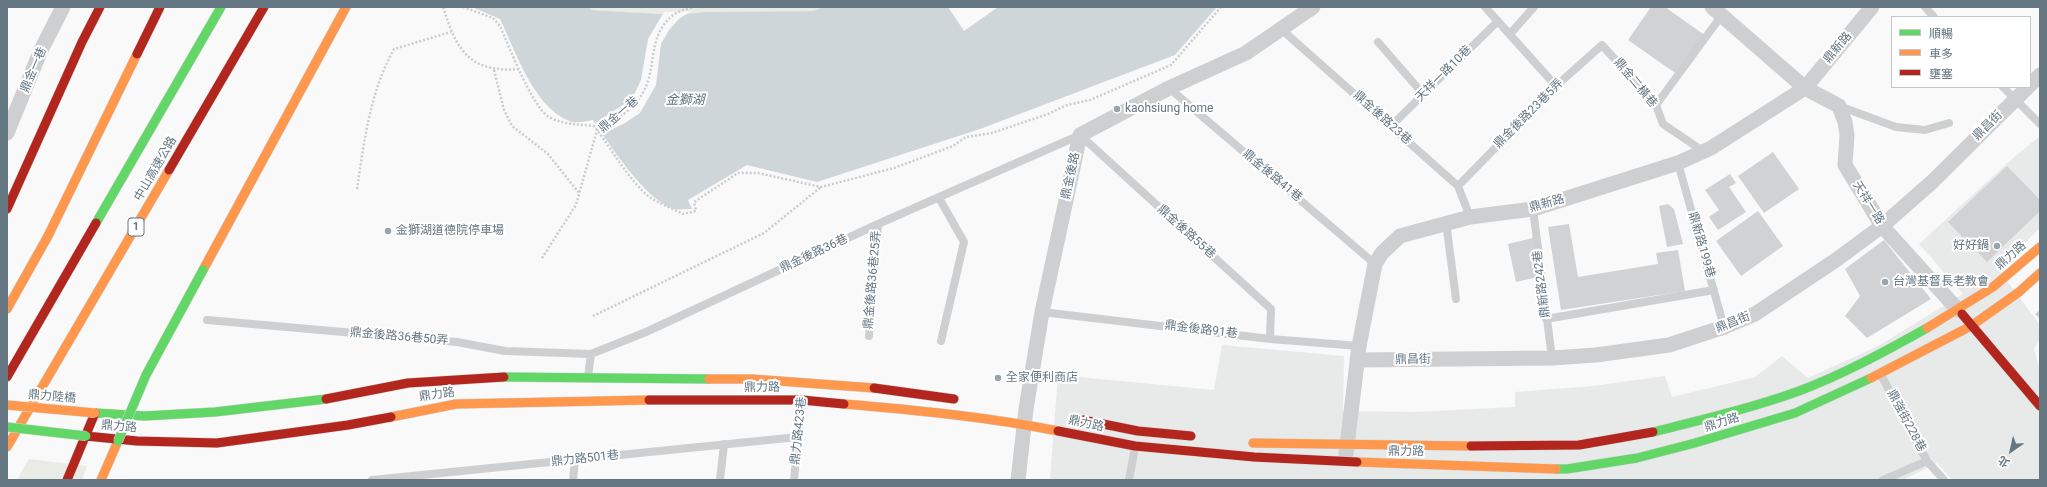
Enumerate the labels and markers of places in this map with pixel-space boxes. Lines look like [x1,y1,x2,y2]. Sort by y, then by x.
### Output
place label: kaohsiung home [1125,102,1213,116]
marker: kaohsiung home [1112,104,1122,114]
place label: 金獅湖道德院停車場 [396,224,504,238]
marker: 金獅湖道德院停車場 [383,226,393,236]
place label: 好好鍋 [1953,239,1989,253]
marker: 好好鍋 [1992,241,2002,251]
place label: 台灣基督長老教會 [1893,275,1989,289]
marker: 台灣基督長老教會 [1880,277,1890,287]
place label: 全家便利商店 [1006,371,1078,385]
marker: 全家便利商店 [993,373,1003,383]

